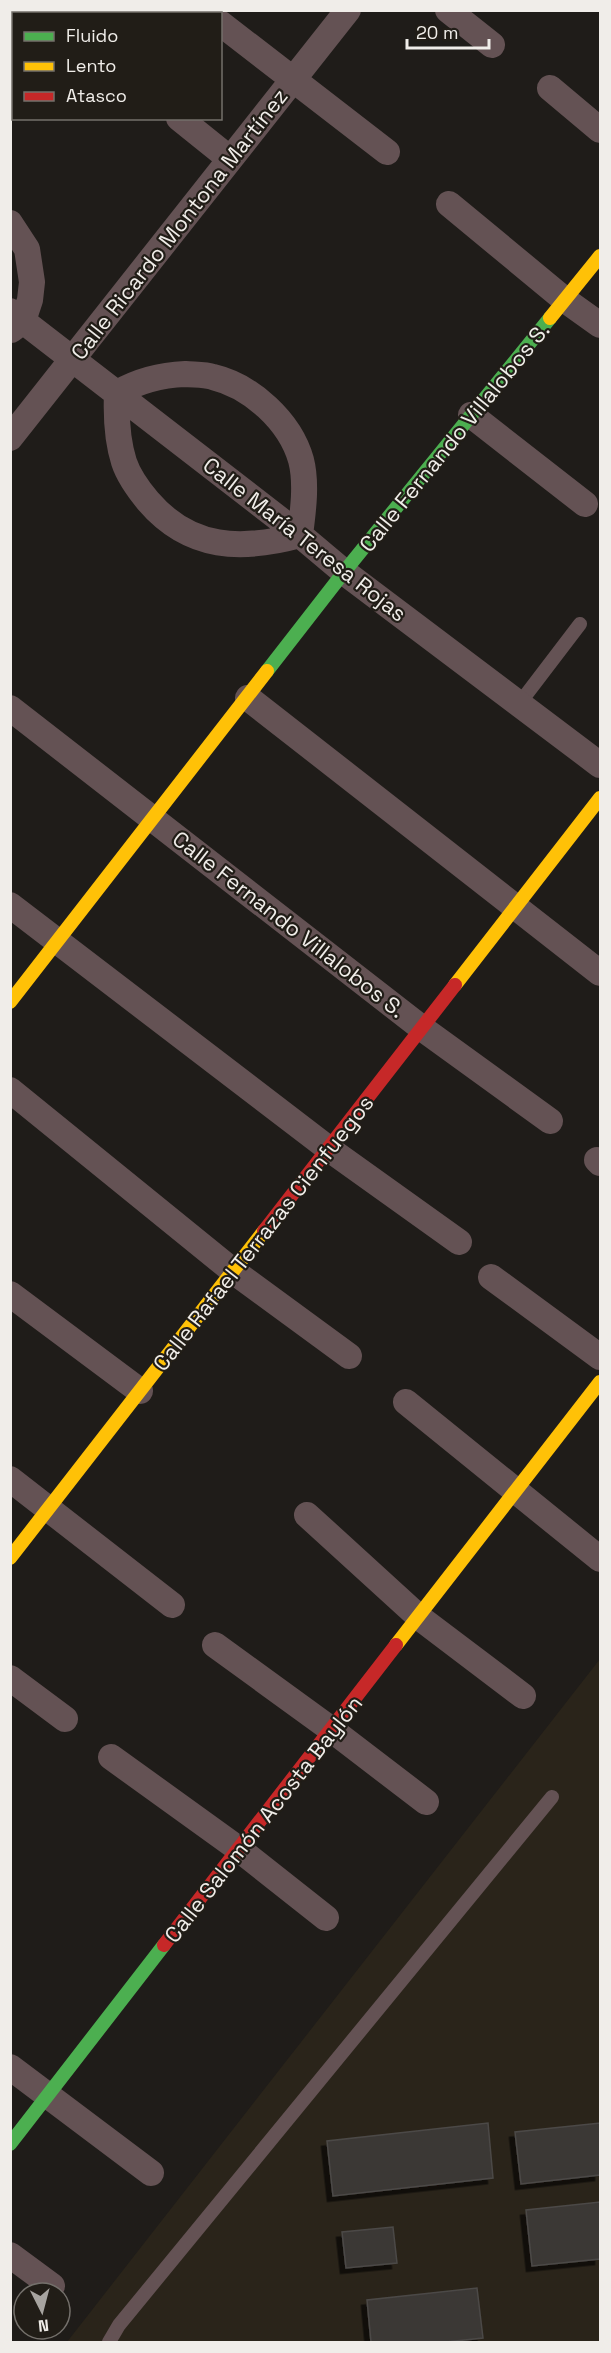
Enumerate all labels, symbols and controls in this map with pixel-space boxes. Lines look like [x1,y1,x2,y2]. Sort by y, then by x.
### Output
legend [12,12,222,120]
scale bar [407,12,490,50]
text: 20 m [416,21,459,44]
text: Fluido [66,24,118,47]
text: Lento [66,54,116,77]
street label: Calle Ricardo Montona Martínez [64,83,294,365]
text: Atasco [66,84,127,107]
street label: Calle Fernando Villalobos S. [353,316,555,558]
street label: Calle María Teresa Rojas [198,451,412,627]
street label: Calle Fernando Villalobos S. [167,824,411,1024]
street label: Calle Rafael Terrazas Cienfuegos [147,1089,379,1377]
street label: Calle Salomón Acosta Baylón [158,1690,368,1948]
north arrow [12,2281,72,2341]
text: N [37,2314,50,2336]

